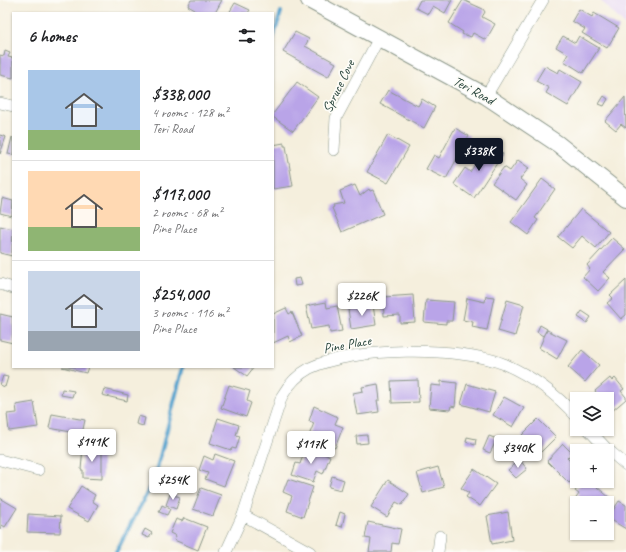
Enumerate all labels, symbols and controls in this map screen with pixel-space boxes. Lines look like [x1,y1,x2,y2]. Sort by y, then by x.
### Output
icon: filters [236,25,258,47]
text: 6 homes [28,26,76,47]
street label: Spruce Cove [318,56,359,115]
street label: Teri Road [450,72,499,110]
text: $338,000 [152,84,209,105]
icon: home [60,86,108,134]
text: 4 rooms · 128 m² [152,105,228,121]
text: Teri Road [152,121,193,137]
pin: $338K [451,138,507,172]
text: $338K [464,143,494,159]
text: $117,000 [152,184,209,205]
icon: home [60,187,108,235]
text: 2 rooms · 68 m² [152,205,222,221]
text: Pine Place [152,221,197,237]
pin: $226K [334,283,390,317]
text: $254,000 [152,284,209,305]
icon: home [60,287,108,335]
text: $226K [347,288,377,304]
text: 3 rooms · 116 m² [152,305,228,321]
text: Pine Place [152,321,197,337]
street label: Pine Place [322,332,374,357]
map controls [570,392,614,540]
button: layers [570,392,614,436]
pin: $141K [64,429,120,463]
pin: $117K [283,431,339,465]
text: $141K [77,434,107,450]
pin: $340K [490,435,546,469]
text: $117K [296,436,326,452]
text: $340K [503,440,533,456]
button: + [570,444,614,488]
pin: $254K [145,467,201,501]
text: $254K [158,472,188,488]
button: − [570,496,614,540]

